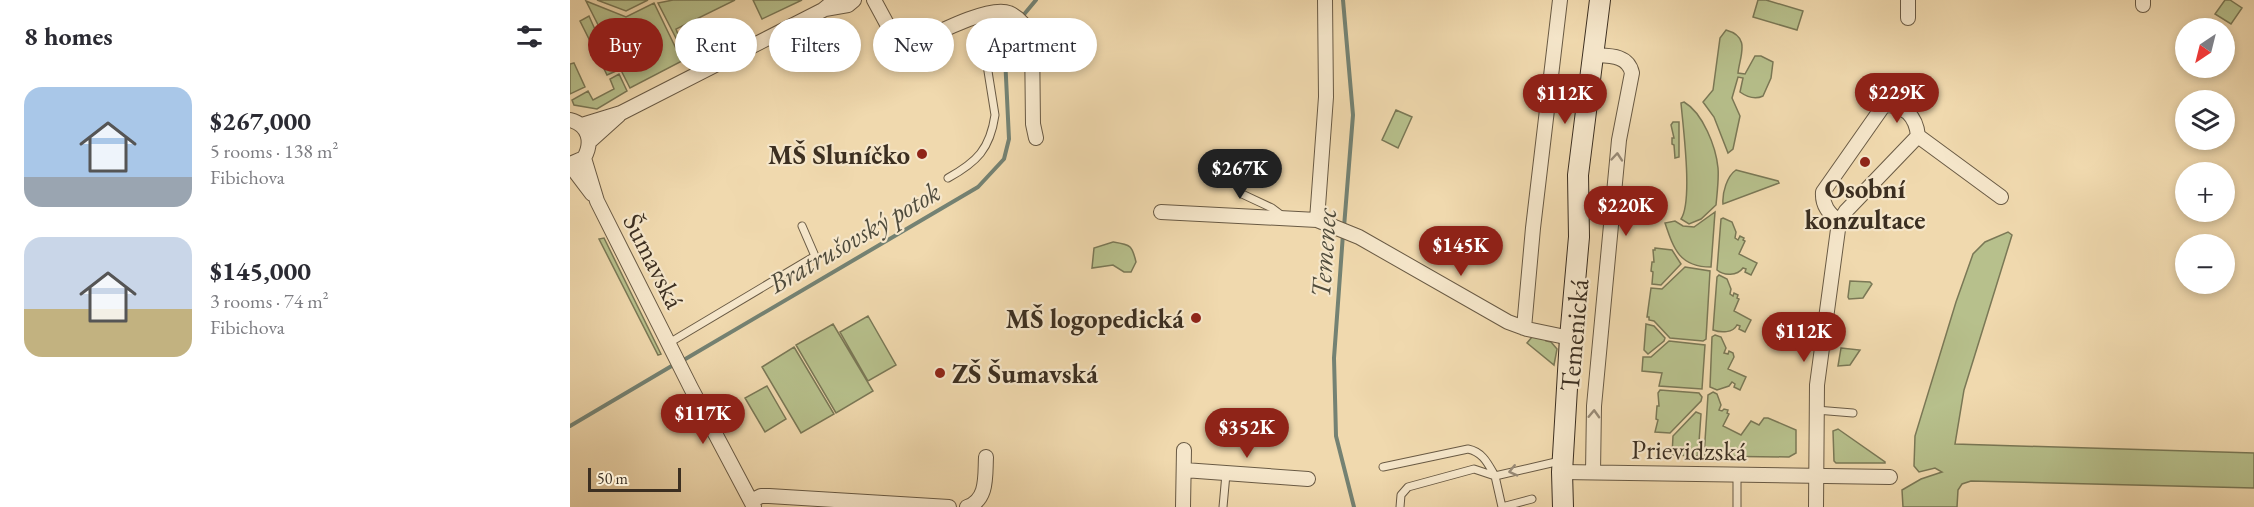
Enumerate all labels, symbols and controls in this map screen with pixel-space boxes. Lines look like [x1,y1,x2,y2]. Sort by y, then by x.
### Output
chip: Buy [588,18,663,72]
chip: Rent [675,18,757,72]
chip: Filters [769,18,861,72]
chip: New [873,18,954,72]
chip: Apartment [966,18,1097,72]
north arrow [2175,18,2235,78]
map controls [2175,18,2235,294]
text: 8 homes [24,19,113,53]
icon: filters [513,20,546,53]
pin: $229K [1855,73,1939,124]
pin: $112K [1523,74,1607,125]
text: $229K [1869,79,1925,105]
text: $112K [1537,80,1593,106]
button: layers [2175,90,2235,150]
text: $267,000 [210,104,311,138]
icon: home [72,111,144,183]
place label: MŠ Sluníčko [768,137,910,172]
text: 5 rooms · 138 m² [210,138,338,164]
marker: MŠ Sluníčko [915,147,929,161]
pin: $267K [1198,149,1282,200]
one-way arrow [1610,152,1623,161]
text: $267K [1212,155,1268,181]
marker: Osobní konzultace [1858,155,1872,169]
button: + [2175,162,2235,222]
text: Fibichova [210,164,285,190]
place label: Osobní konzultace [1804,171,1926,237]
water label: Bratrušovský potok [761,173,947,301]
pin: $220K [1584,186,1668,237]
text: $220K [1598,192,1654,218]
water label: Temenec [1302,206,1344,299]
street label: Šumavská [615,208,693,315]
pin: $145K [1419,226,1503,277]
text: $145K [1433,232,1489,258]
button: − [2175,234,2235,294]
text: $145,000 [210,254,311,288]
icon: home [72,261,144,333]
street label: Temenická [1552,277,1596,393]
text: 3 rooms · 74 m² [210,288,329,314]
place label: MŠ logopedická [1005,301,1184,336]
marker: MŠ logopedická [1189,311,1203,325]
pin: $112K [1762,312,1846,363]
text: Fibichova [210,314,285,340]
text: $112K [1776,318,1832,344]
place label: ZŠ Šumavská [952,356,1098,391]
marker: ZŠ Šumavská [933,366,947,380]
pin: $117K [661,394,745,445]
text: $117K [675,400,731,426]
pin: $352K [1205,408,1289,459]
one-way arrow [1588,409,1600,418]
text: $352K [1219,414,1275,440]
street label: Prievidzská [1631,431,1747,469]
one-way arrow [1508,464,1518,477]
scale bar [588,465,681,492]
text: 50 m [597,468,628,489]

